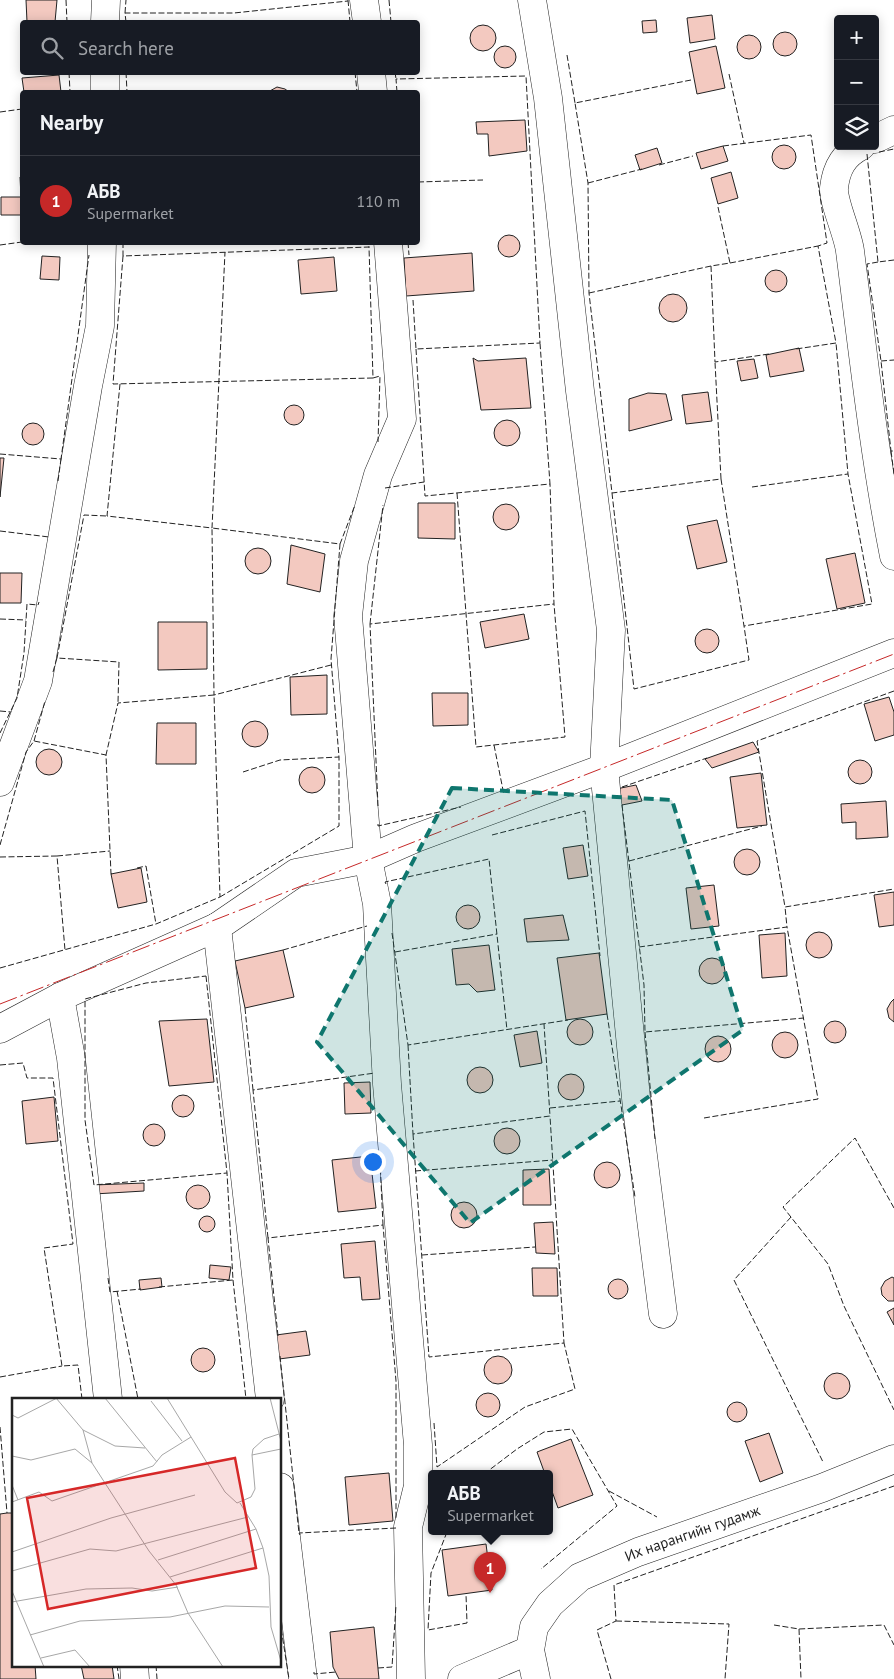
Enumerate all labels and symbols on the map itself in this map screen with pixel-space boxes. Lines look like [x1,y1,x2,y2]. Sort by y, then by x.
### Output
your location [360,1149,386,1175]
inset map [12,1398,281,1666]
street label: Их нарангийн гудамж [621,1500,763,1566]
pin: 1 [474,1552,506,1593]

